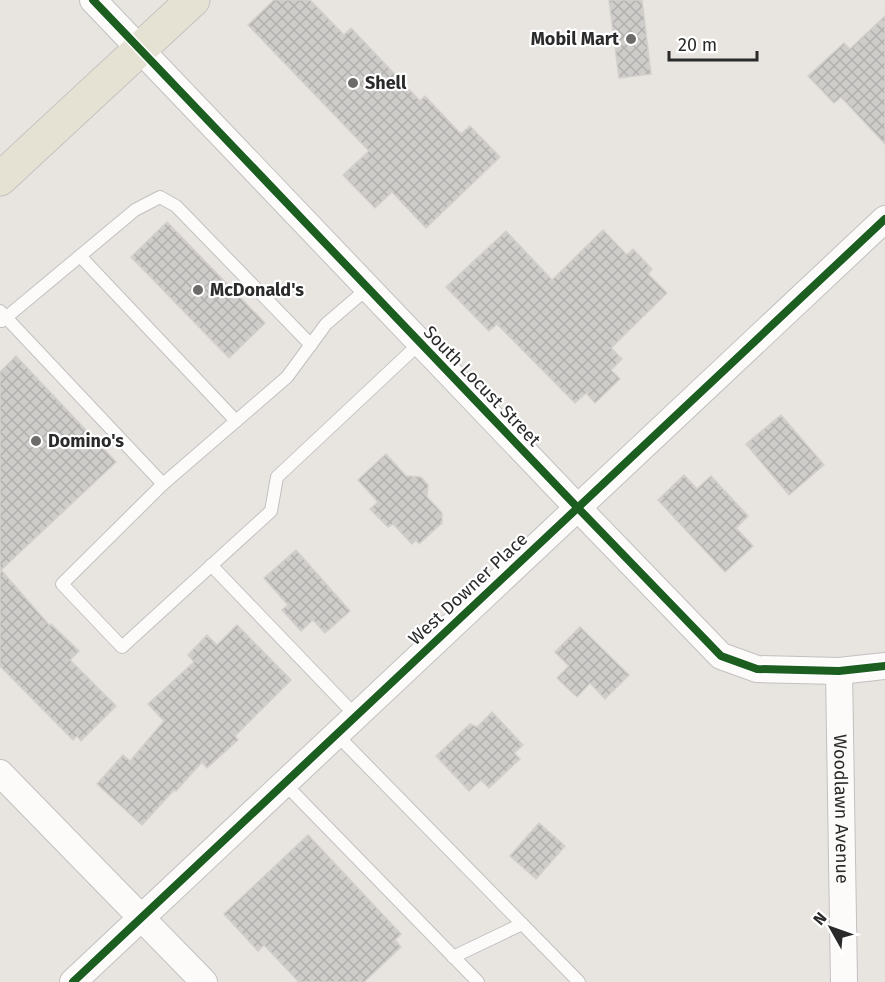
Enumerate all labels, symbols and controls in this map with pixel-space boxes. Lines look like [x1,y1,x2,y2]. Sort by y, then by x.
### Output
scale bar [669,24,758,62]
place label: Mobil Mart [531,28,620,50]
marker: Mobil Mart [624,32,638,46]
text: 20 m [678,34,717,56]
place label: Shell [365,72,407,94]
marker: Shell [346,76,360,90]
place label: McDonald's [210,279,304,301]
marker: McDonald's [191,283,205,297]
street label: South Locust Street [419,321,545,451]
place label: Domino's [48,430,124,452]
marker: Domino's [29,434,43,448]
street label: West Downer Place [404,528,532,650]
street label: Woodlawn Avenue [829,734,853,884]
north arrow [801,898,861,958]
text: N [809,909,831,929]

